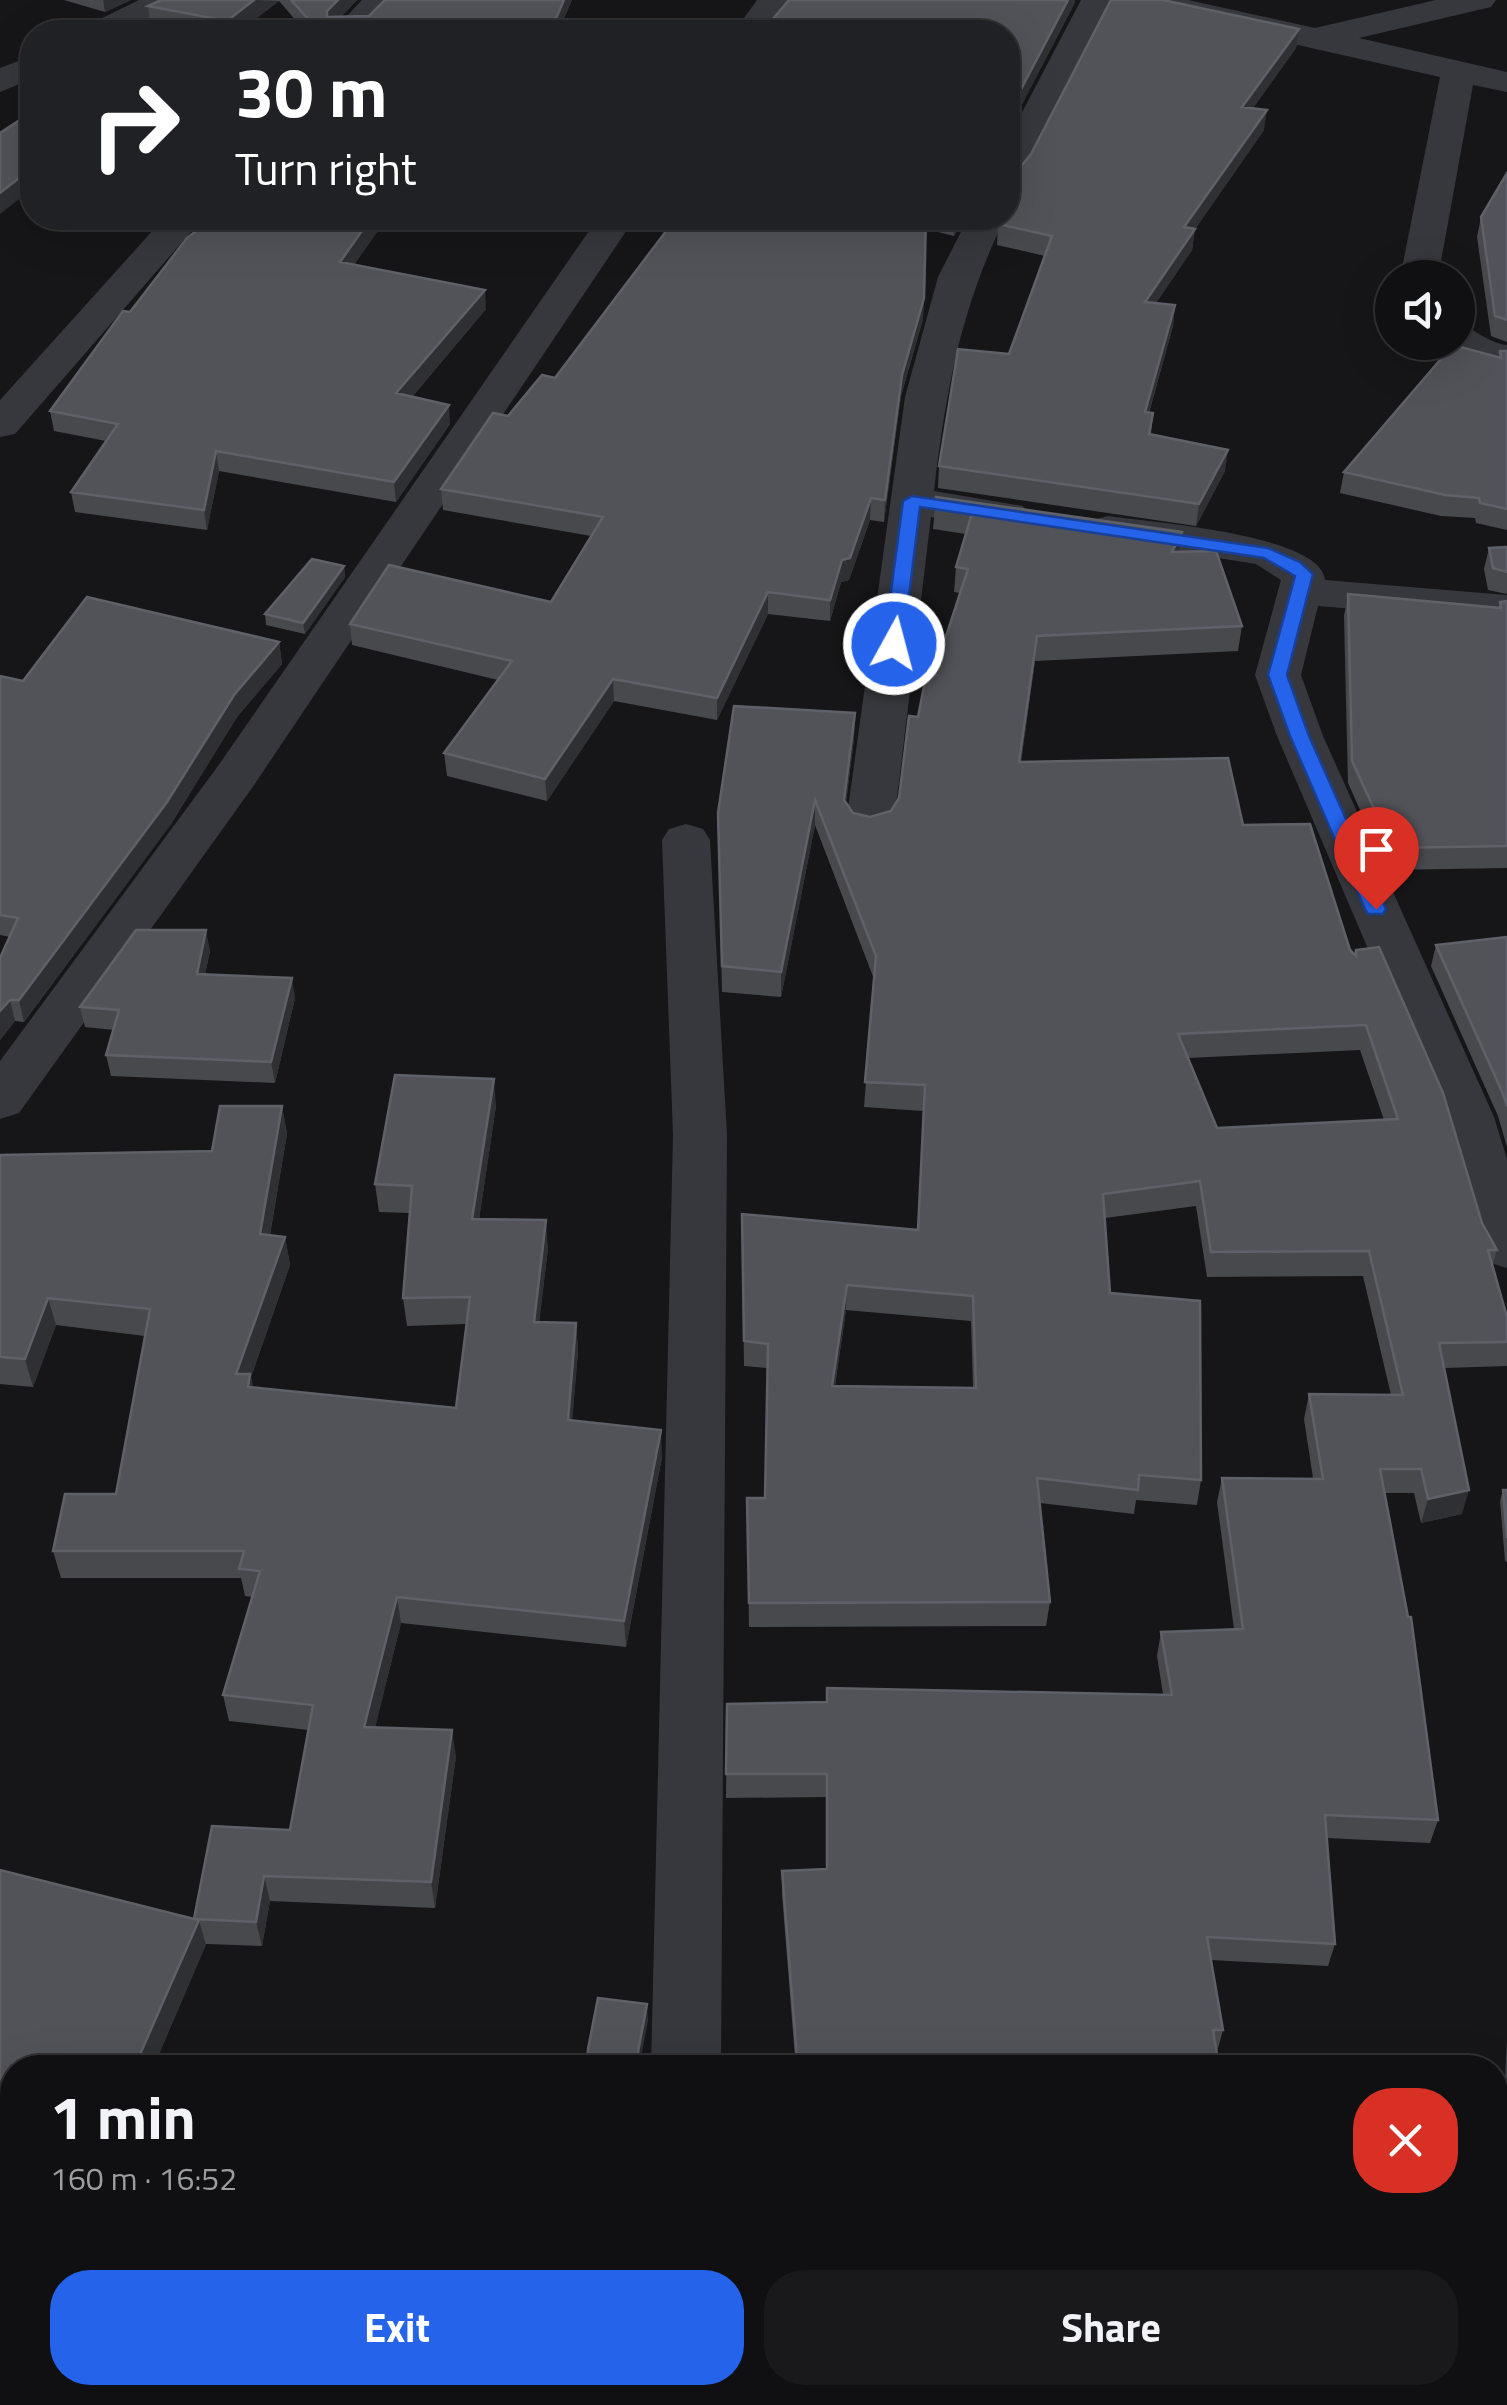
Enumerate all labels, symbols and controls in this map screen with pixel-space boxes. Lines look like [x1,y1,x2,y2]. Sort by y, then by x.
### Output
text: 30 m [235,38,388,144]
icon: right [70,60,200,190]
text: Turn right [235,134,417,202]
map controls [1375,260,1475,360]
button: sound [1375,260,1475,360]
position arrow [842,592,946,696]
pin [1334,807,1419,910]
icon: arrive [1349,822,1404,877]
text: 1 min [50,2071,196,2162]
button: close [1353,2088,1458,2193]
text: 160 m · 16:52 [50,2154,237,2202]
button: Exit [50,2270,744,2385]
button: Share [764,2270,1458,2385]

